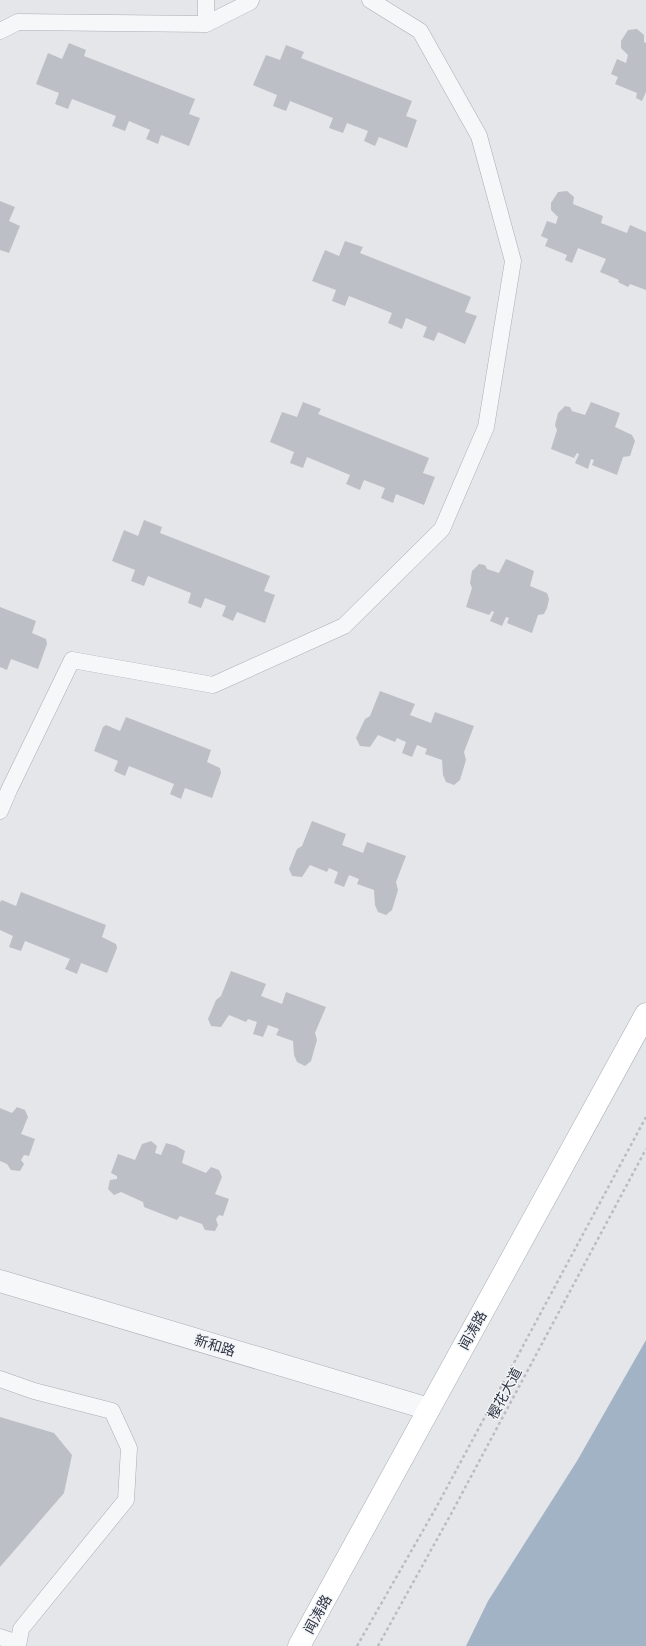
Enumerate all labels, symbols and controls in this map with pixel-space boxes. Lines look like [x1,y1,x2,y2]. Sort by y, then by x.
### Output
street label: 闻涛路 [454,1308,490,1352]
street label: 新和路 [192,1331,238,1359]
street label: 樱花大道 [483,1364,525,1422]
street label: 闻涛路 [299,1592,335,1636]

